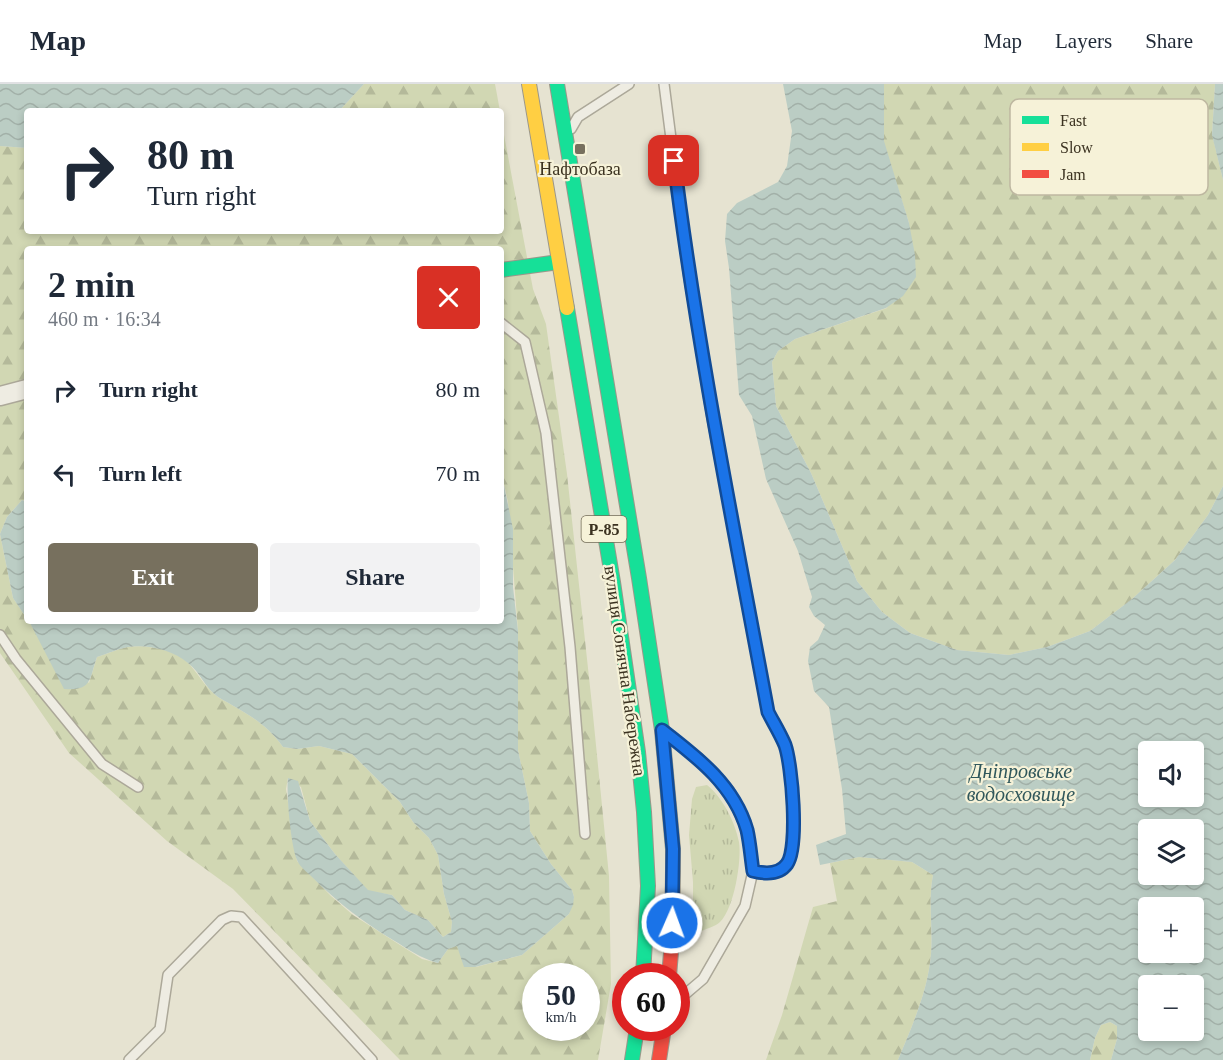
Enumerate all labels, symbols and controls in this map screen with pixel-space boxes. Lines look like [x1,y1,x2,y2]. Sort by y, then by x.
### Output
text: Map [30,25,86,56]
text: Map [984,29,1022,53]
text: Layers [1055,29,1112,53]
text: Share [1145,29,1193,53]
legend [1010,99,1208,195]
text: Fast [1060,112,1087,129]
icon: right [48,132,126,210]
text: 80 m [147,132,235,178]
pin [648,135,699,186]
text: Slow [1060,139,1093,156]
marker: Нафтобаза [573,142,587,156]
icon: arrive [657,144,690,177]
place label: Нафтобаза [539,159,621,179]
text: Jam [1060,166,1086,183]
text: Turn right [147,181,256,211]
text: 2 min [48,265,135,305]
button: close [417,266,480,329]
text: 460 m · 16:34 [48,308,161,330]
icon: right [48,374,81,407]
text: Turn right [99,377,198,402]
text: 80 m [435,377,480,402]
icon: left [48,458,81,491]
text: Turn left [99,461,182,486]
text: 70 m [435,461,480,486]
road number: Р-85 [582,516,626,542]
button: Exit [48,543,258,612]
button: Share [270,543,480,612]
street label: вулиця Сонячна Набережна [600,565,650,777]
map controls [1138,741,1204,1041]
button: sound [1138,741,1204,807]
water label: Дніпровське водосховище [967,760,1075,806]
button: layers [1138,819,1204,885]
position arrow [640,891,704,955]
button: + [1138,897,1204,963]
speed limit sign: 60 [612,963,690,1041]
button: − [1138,975,1204,1041]
text: 50 [546,978,576,1011]
text: km/h [546,1009,576,1025]

